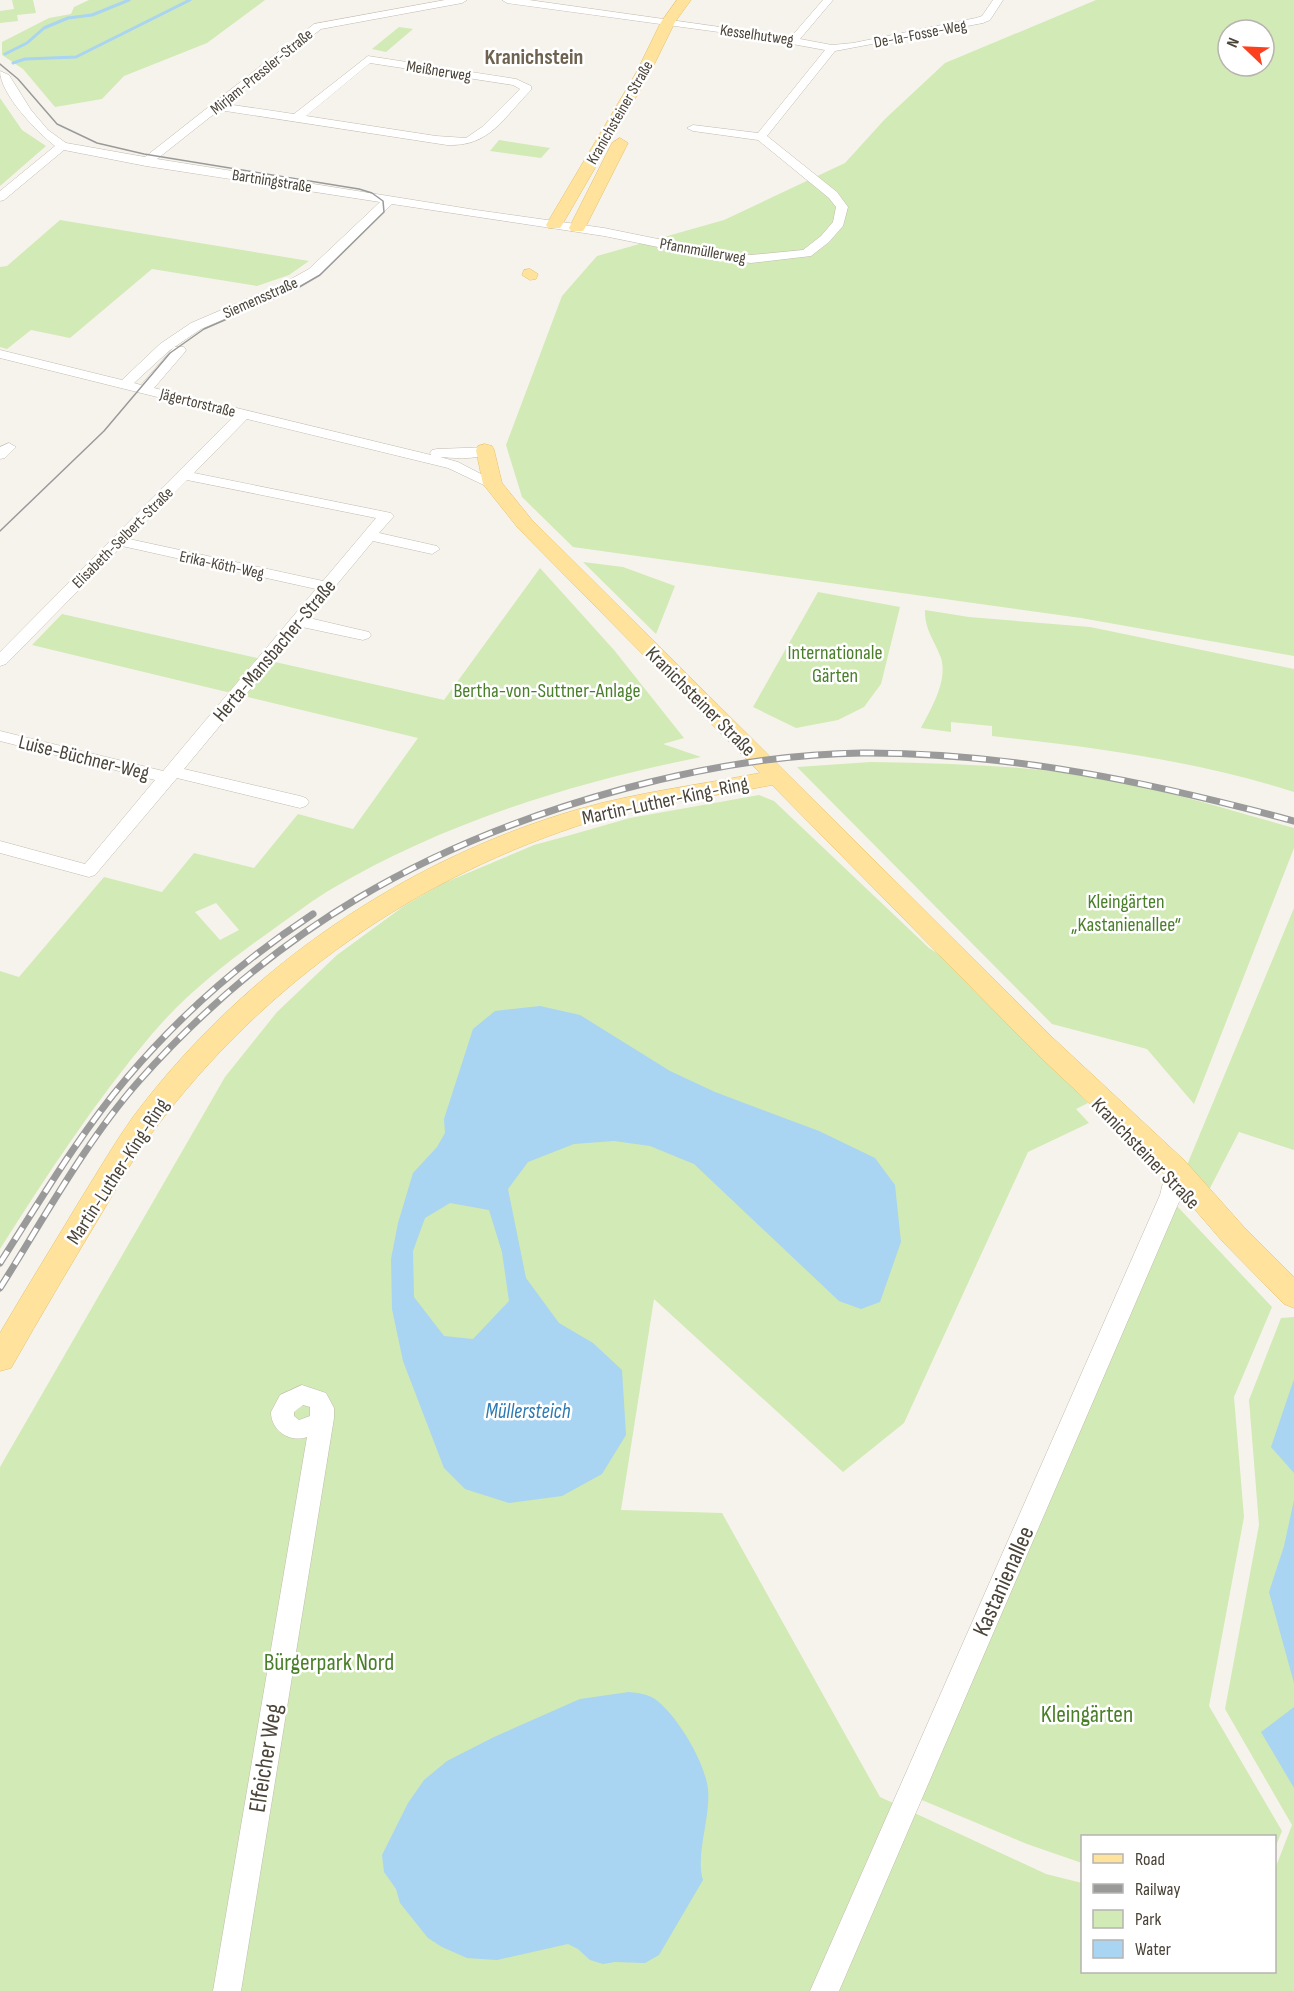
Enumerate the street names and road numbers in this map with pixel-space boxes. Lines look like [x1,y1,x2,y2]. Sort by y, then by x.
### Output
street label: De-la-Fosse-Weg [872,16,968,53]
street label: Kesselhutweg [719,21,795,50]
street label: Mirjam-Pressler-Straße [207,25,317,119]
street label: Meißnerweg [405,57,473,86]
street label: Kranichsteiner Straße [583,58,658,168]
street label: Bartningstraße [231,166,313,197]
street label: Pfannmüllerweg [658,235,747,268]
street label: Siemensstraße [220,273,301,323]
street label: Jägertorstraße [157,385,237,422]
street label: Elisabeth-Selbert-Straße [68,483,178,593]
street label: Erika-Köth-Weg [178,547,266,584]
street label: Herta-Mansbacher-Straße [208,575,341,727]
street label: Kranichsteiner Straße [640,642,760,762]
street label: Luise-Büchner-Weg [16,730,152,786]
street label: Martin-Luther-King-Ring [580,772,751,830]
street label: Kranichsteiner Straße [1086,1093,1204,1214]
street label: Martin-Luther-King-Ring [62,1094,174,1249]
street label: Kastanienallee [966,1522,1041,1641]
street label: Elfeicher Weg [243,1702,288,1814]

